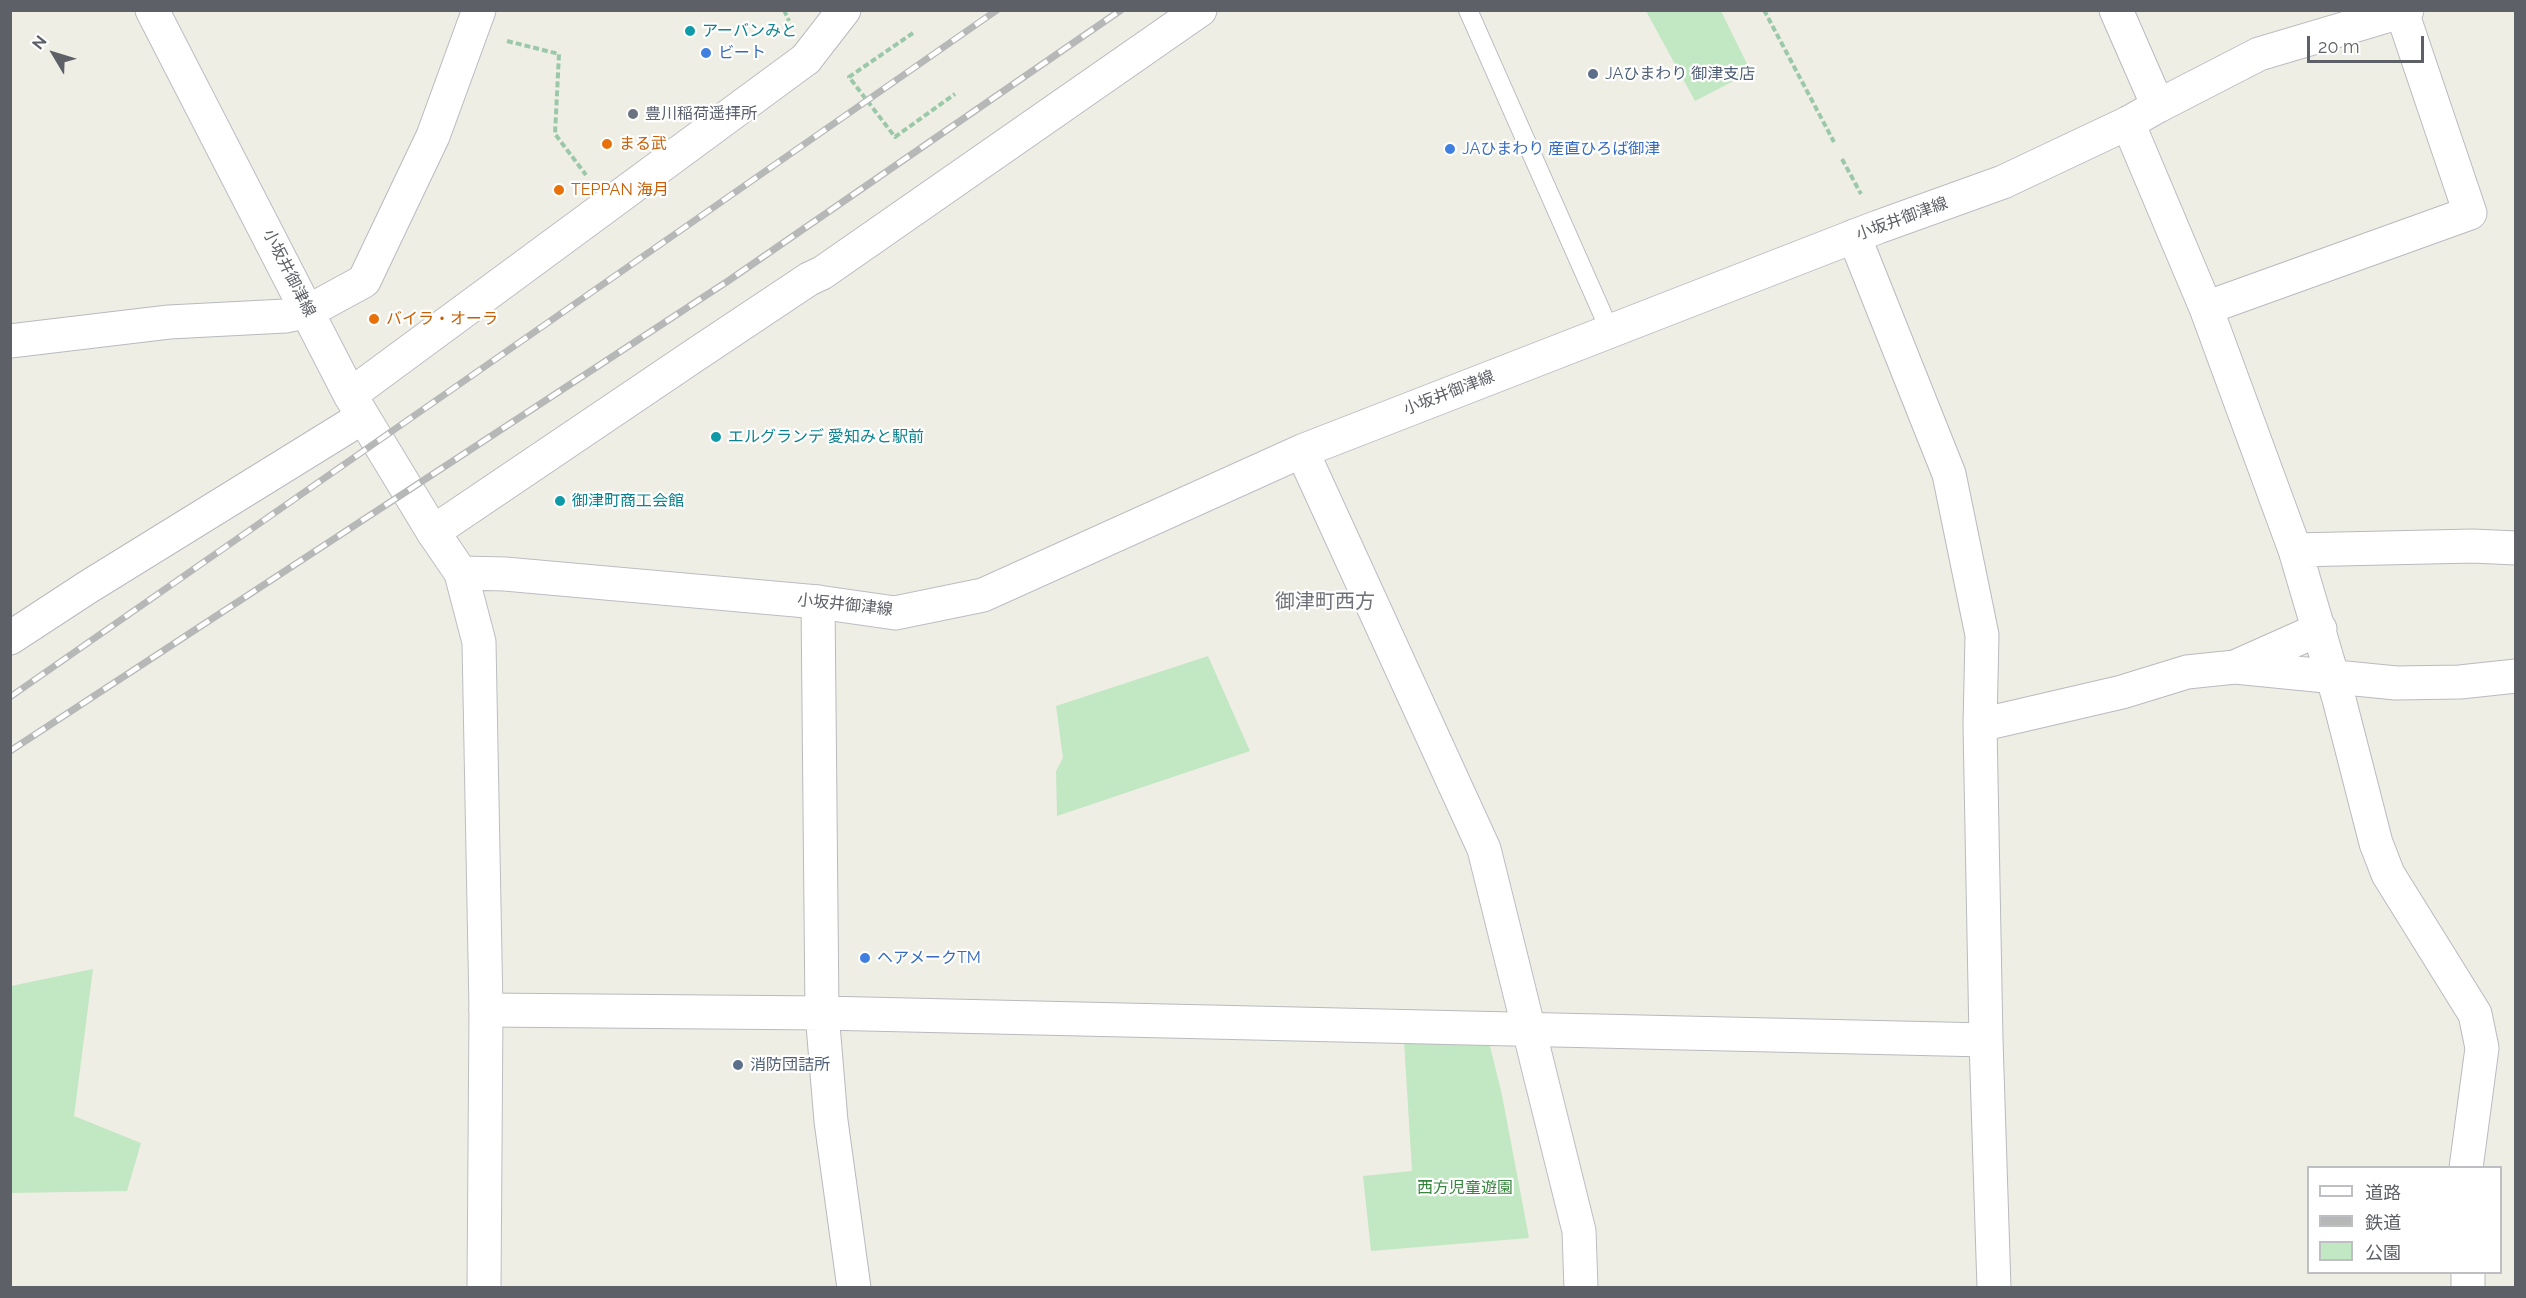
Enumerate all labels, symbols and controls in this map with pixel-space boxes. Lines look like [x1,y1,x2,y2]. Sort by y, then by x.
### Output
place label: アーバンみと [702,21,797,41]
north arrow [24,24,84,84]
marker: アーバンみと [683,24,697,38]
scale bar [2310,24,2427,62]
text: N [28,32,51,53]
text: 20 m [2318,36,2360,57]
place label: ビート [718,43,766,63]
marker: ビート [699,46,713,60]
place label: JAひまわり 御津支店 [1605,64,1755,84]
marker: JAひまわり 御津支店 [1586,67,1600,81]
place label: 豊川稲荷遥拝所 [645,104,757,124]
marker: 豊川稲荷遥拝所 [626,107,640,121]
place label: まる武 [619,134,667,154]
marker: まる武 [600,137,614,151]
place label: JAひまわり 産直ひろば御津 [1462,139,1660,159]
marker: JAひまわり 産直ひろば御津 [1443,142,1457,156]
place label: TEPPAN 海月 [571,180,669,200]
marker: TEPPAN 海月 [552,183,566,197]
street label: 小坂井御津線 [1854,194,1950,244]
street label: 小坂井御津線 [259,226,319,320]
place label: バイラ・オーラ [386,309,498,329]
marker: バイラ・オーラ [367,312,381,326]
street label: 小坂井御津線 [1401,367,1497,419]
place label: エルグランデ 愛知みと駅前 [728,427,924,447]
marker: エルグランデ 愛知みと駅前 [709,430,723,444]
place label: 御津町商工会館 [572,491,684,511]
marker: 御津町商工会館 [553,494,567,508]
street label: 小坂井御津線 [796,590,894,620]
district label: 御津町西方 [1275,590,1375,614]
place label: ヘアメークTM [877,948,981,968]
marker: ヘアメークTM [858,951,872,965]
place label: 消防団詰所 [750,1055,830,1075]
marker: 消防団詰所 [731,1058,745,1072]
legend [2307,1166,2502,1274]
park label: 西方児童遊園 [1417,1178,1513,1198]
text: 道路 [2365,1182,2401,1203]
text: 鉄道 [2365,1212,2401,1233]
text: 公園 [2365,1242,2401,1263]

